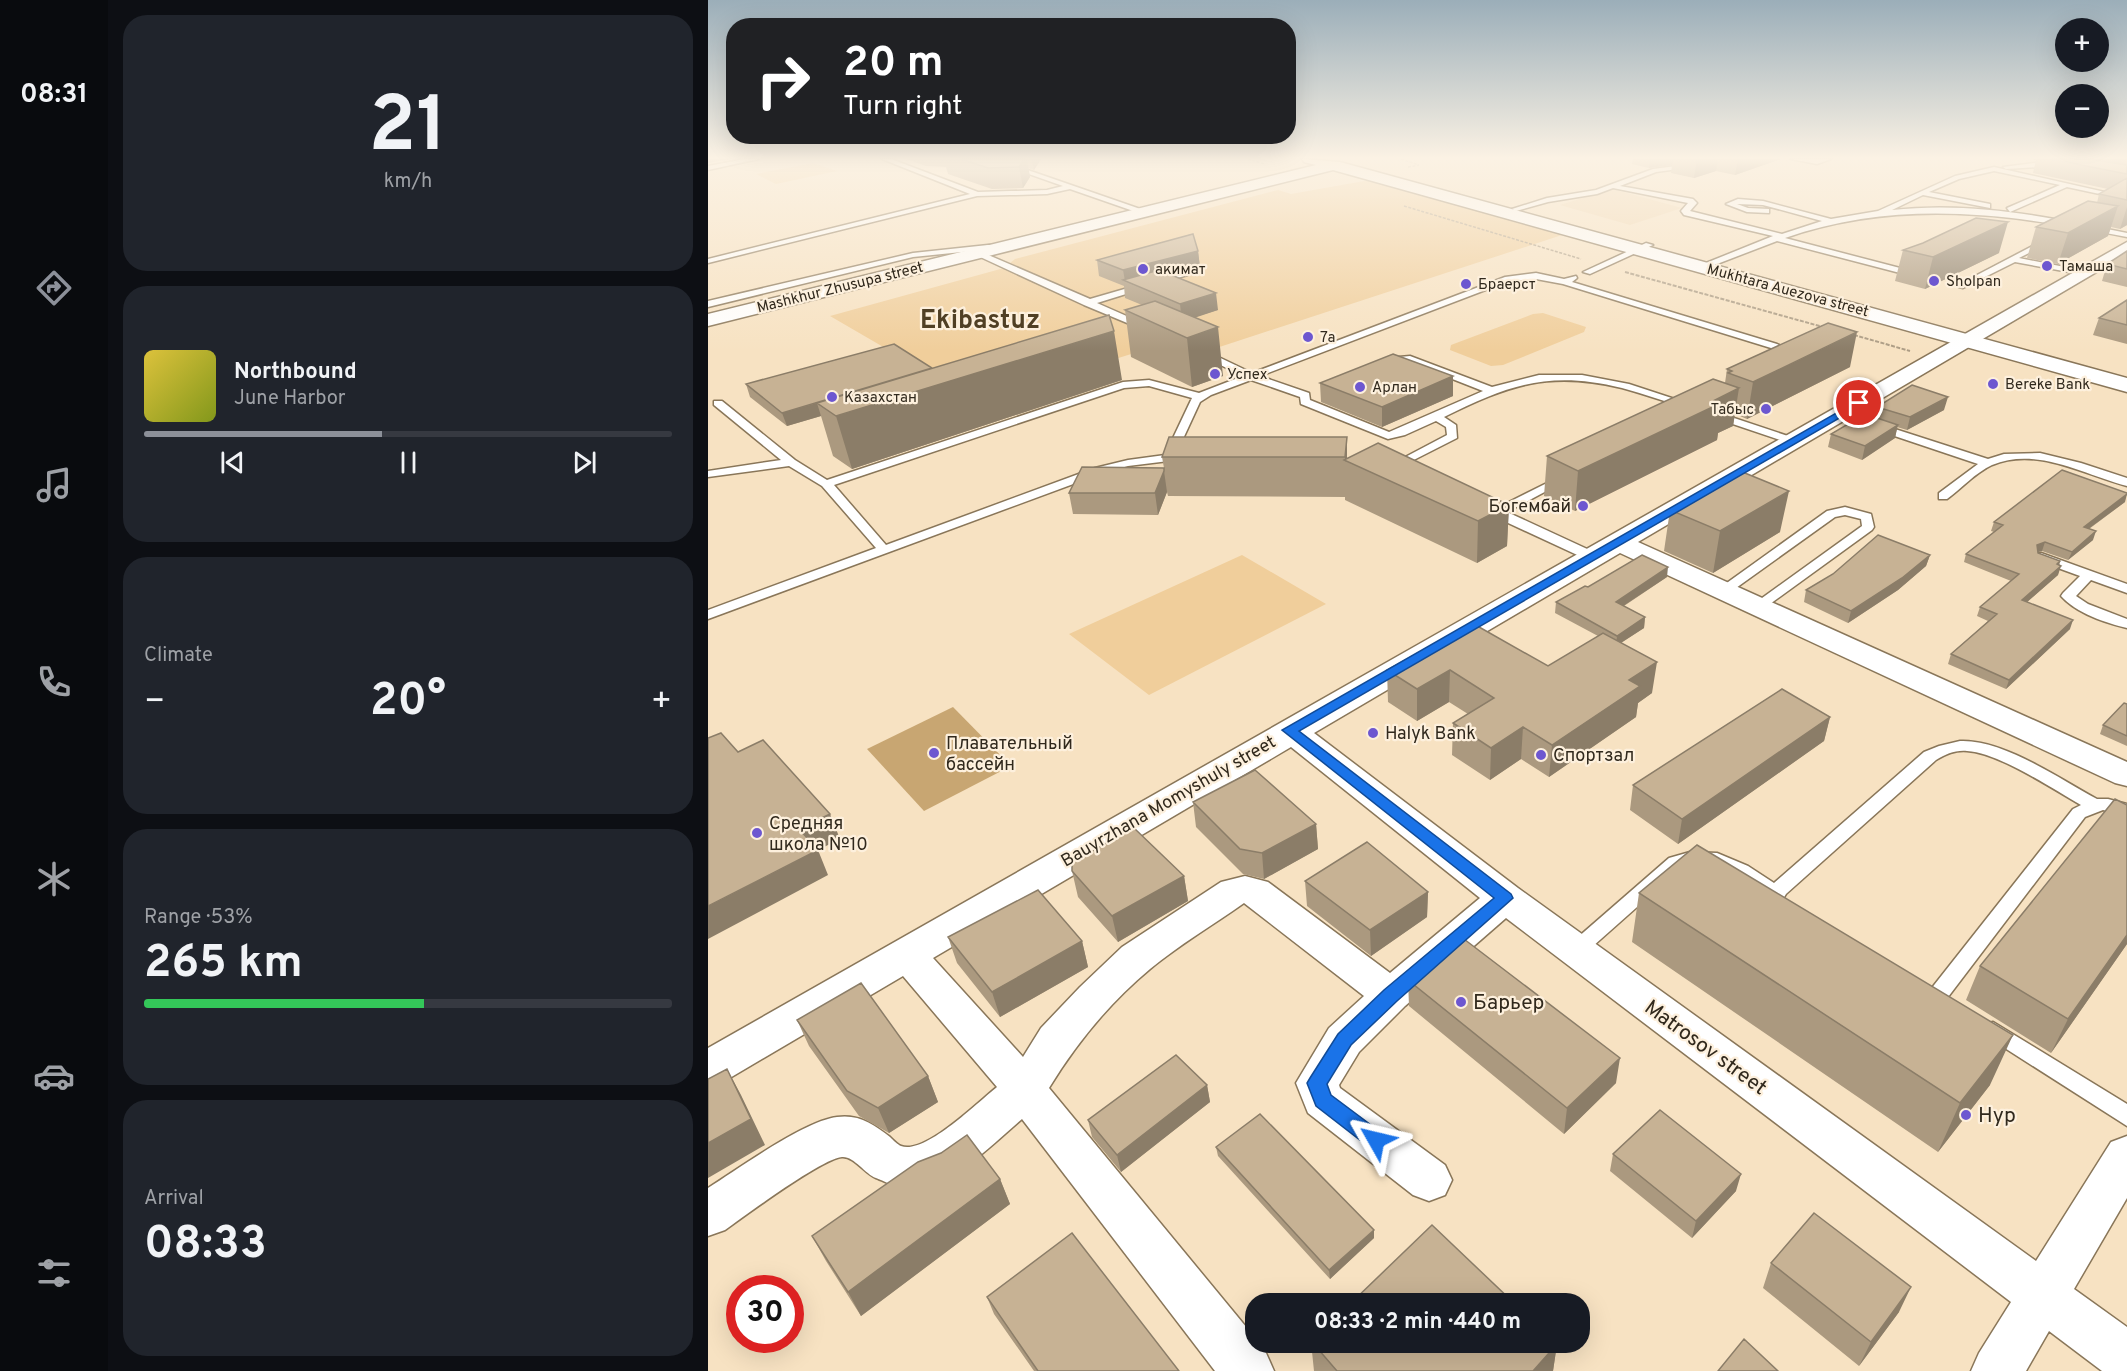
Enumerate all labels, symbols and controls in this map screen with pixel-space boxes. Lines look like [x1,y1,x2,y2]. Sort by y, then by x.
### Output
map controls [2055,18,2109,138]
button: + [2055,18,2109,72]
text: 20 m [843,38,944,91]
icon: right [744,42,822,120]
text: 08:31 [20,78,88,112]
text: 21 [369,80,447,179]
button: − [2055,84,2109,138]
text: Turn right [843,90,962,124]
text: km/h [384,169,432,195]
place label: Тамаша [2059,258,2113,277]
street label: Mashkhur Zhusupa street [755,259,926,318]
marker: Тамаша [2040,259,2054,273]
place label: акимат [1155,261,1206,280]
street label: Mukhtara Auezova street [1705,261,1871,322]
marker: акимат [1136,262,1150,276]
icon: directions [33,267,75,309]
place label: Sholpan [1946,273,2001,292]
marker: Sholpan [1927,274,1941,288]
place label: Браерст [1478,276,1536,295]
marker: Браерст [1459,277,1473,291]
district label: Ekibastuz [920,305,1040,338]
place label: 7а [1320,329,1335,348]
marker: 7а [1301,330,1315,344]
text: Northbound [234,359,357,386]
place label: Успех [1227,366,1268,385]
marker: Успех [1208,367,1222,381]
place label: Bereke Bank [2005,376,2090,395]
pin [1833,377,1884,428]
marker: Bereke Bank [1986,377,2000,391]
place label: Арлан [1372,379,1417,398]
marker: Арлан [1353,380,1367,394]
text: June Harbor [234,386,346,412]
icon: arrive [1842,386,1875,419]
place label: Казахстан [844,389,917,408]
marker: Казахстан [825,390,839,404]
place label: Табыс [1711,401,1754,420]
marker: Табыс [1759,402,1773,416]
icon: previous [216,446,249,479]
icon: pause [392,446,425,479]
icon: next [568,446,601,479]
icon: music [33,464,75,506]
place label: Богембай [1489,496,1571,519]
marker: Богембай [1576,499,1590,513]
text: Climate [144,643,213,669]
icon: phone [33,661,75,703]
text: 20° [370,674,446,731]
text: − [144,682,165,724]
text: + [651,682,672,724]
place label: Halyk Bank [1385,723,1476,746]
marker: Halyk Bank [1366,726,1380,740]
street label: Bauyrzhana Momyshuly street [1057,731,1280,873]
place label: Плавательный бассейн [946,733,1073,777]
place label: Спортзал [1553,745,1634,768]
marker: Плавательный бассейн [927,746,941,760]
marker: Спортзал [1534,748,1548,762]
place label: Средняя школа №10 [769,813,868,857]
marker: Средняя школа №10 [750,826,764,840]
icon: climate [33,858,75,900]
text: Range · 53% [144,905,253,931]
text: 265 km [144,936,303,993]
place label: Барьер [1473,990,1544,1017]
marker: Барьер [1454,995,1468,1009]
street label: Matrosov street [1638,995,1772,1102]
icon: car [33,1055,75,1097]
place label: Нур [1978,1103,2016,1130]
position arrow [1344,1108,1408,1172]
marker: Нур [1959,1108,1973,1122]
text: Arrival [144,1186,204,1212]
text: 08:33 [144,1217,267,1274]
icon: filters [33,1252,75,1294]
speed limit sign: 30 [726,1275,804,1353]
text: 08:33 · 2 min · 440 m [1314,1309,1521,1336]

